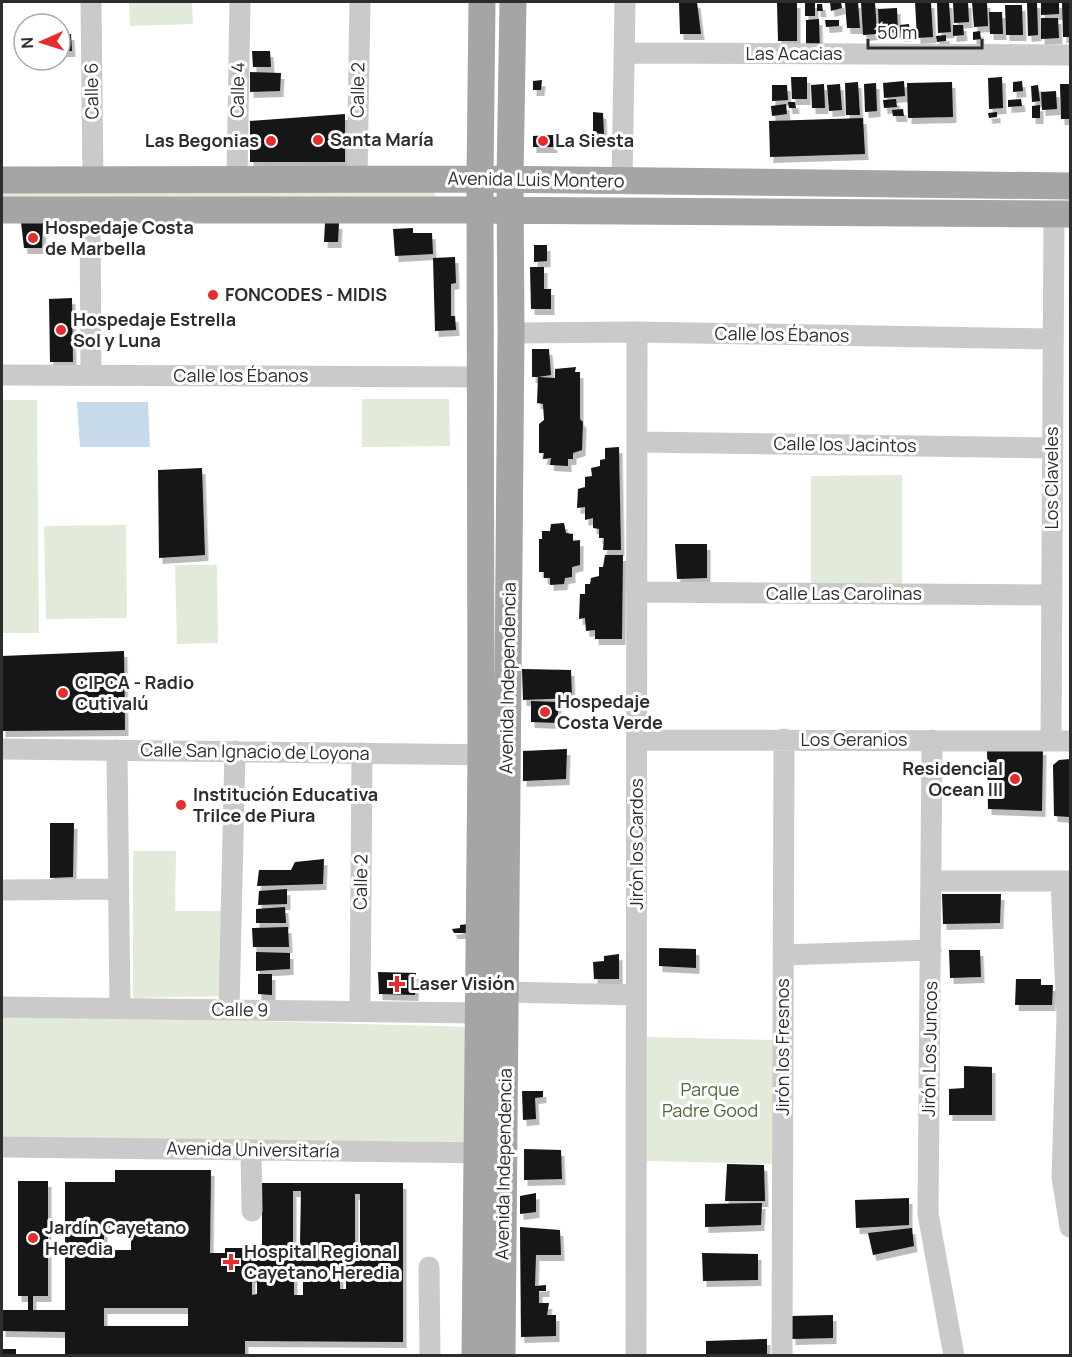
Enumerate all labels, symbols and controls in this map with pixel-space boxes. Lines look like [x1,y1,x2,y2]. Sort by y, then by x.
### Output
north arrow [12,12,72,72]
scale bar [868,12,982,50]
text: 50 m [877,20,917,44]
text: N [16,36,38,49]
street label: Las Acacias [746,41,842,65]
street label: Calle 4 [225,62,249,118]
street label: Calle 2 [345,62,369,118]
street label: Calle 6 [79,63,103,120]
place label: Santa María [330,127,434,151]
place label: Las Begonias [145,128,259,152]
place label: La Siesta [555,128,634,152]
marker: Santa María [311,133,325,147]
marker: Las Begonias [264,134,278,148]
marker: La Siesta [536,134,550,148]
street label: Avenida Luis Montero [447,165,625,193]
place label: Hospedaje Costa de Marbella [45,215,194,260]
marker: Hospedaje Costa de Marbella [26,231,40,245]
place label: FONCODES - MIDIS [225,282,387,306]
marker: FONCODES - MIDIS [206,288,220,302]
place label: Hospedaje Estrella Sol y Luna [73,307,236,352]
street label: Calle los Ébanos [714,321,850,347]
marker: Hospedaje Estrella Sol y Luna [54,323,68,337]
street label: Calle los Ébanos [174,363,308,387]
street label: Los Claveles [1039,427,1063,530]
street label: Calle los Jacintos [773,431,917,457]
street label: Calle Las Carolinas [766,581,922,605]
street label: Avenida Independencia [493,582,521,774]
place label: CIPCA - Radio Cutivalú [75,670,194,715]
marker: CIPCA - Radio Cutivalú [56,686,70,700]
place label: Hospedaje Costa Verde [557,689,663,734]
marker: Hospedaje Costa Verde [538,705,552,719]
street label: Los Geranios [800,727,908,751]
street label: Calle San Ignacio de Loyona [140,737,370,765]
place label: Residencial Ocean III [902,756,1003,801]
marker: Residencial Ocean III [1008,772,1022,786]
street label: Jirón los Cardos [624,778,648,910]
place label: Institución Educativa Trilce de Piura [193,782,378,827]
marker: Institución Educativa Trilce de Piura [174,798,188,812]
street label: Calle 2 [348,854,372,910]
place label: Laser Visión [410,971,515,995]
marker: Laser Visión [388,975,406,993]
street label: Jirón los Fresnos [770,978,794,1116]
street label: Jirón Los Juncos [916,981,942,1117]
street label: Calle 9 [212,997,269,1021]
street label: Avenida Independencia [489,1068,517,1260]
park label: Parque Padre Good [662,1077,758,1122]
street label: Avenida Universitaría [166,1135,340,1163]
place label: Jardín Cayetano Heredia [45,1215,186,1260]
marker: Jardín Cayetano Heredia [26,1231,40,1245]
place label: Hospital Regional Cayetano Heredia [244,1239,400,1284]
marker: Hospital Regional Cayetano Heredia [222,1253,240,1271]

